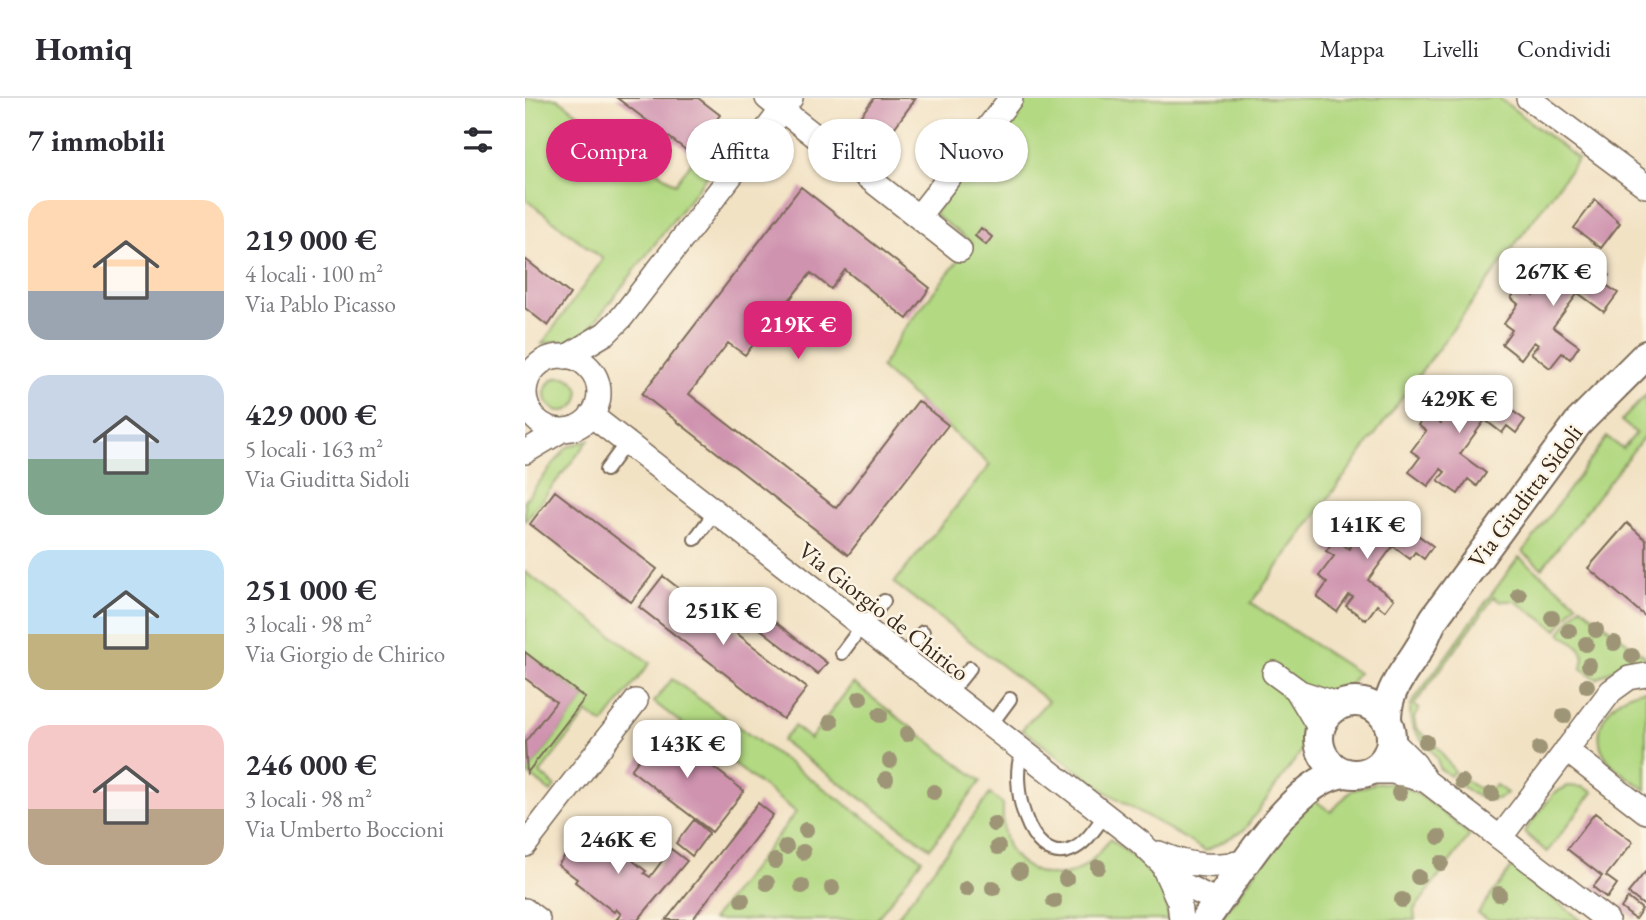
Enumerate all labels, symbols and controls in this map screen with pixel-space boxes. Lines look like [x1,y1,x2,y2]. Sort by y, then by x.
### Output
text: Homiq [35,27,132,70]
text: Mappa [1320,33,1384,64]
text: Livelli [1422,33,1479,64]
text: Condividi [1517,33,1611,64]
chip: Compra [546,119,672,182]
chip: Affitta [686,119,794,182]
chip: Filtri [808,119,901,182]
chip: Nuovo [915,119,1028,182]
text: 7 immobili [28,121,165,160]
icon: filters [459,121,497,159]
text: 219 000 € [245,220,377,259]
icon: home [84,228,168,312]
pin: 267K € [1496,248,1610,308]
text: 267K € [1515,256,1591,286]
text: 4 locali · 100 m² [245,259,383,289]
text: Via Pablo Picasso [245,289,396,319]
pin: 219K € [741,302,855,361]
text: 219K € [760,309,836,339]
pin: 429K € [1402,376,1516,435]
text: 429K € [1421,383,1497,413]
text: 429 000 € [245,395,377,434]
icon: home [84,403,168,487]
street label: Via Giuditta Sidoli [1461,418,1589,574]
text: 5 locali · 163 m² [245,434,383,464]
text: Via Giuditta Sidoli [245,464,410,494]
pin: 141K € [1310,502,1424,561]
text: 141K € [1329,509,1405,539]
street label: Via Giorgio de Chirico [792,535,976,688]
text: 251 000 € [245,570,377,609]
icon: home [84,578,168,662]
pin: 251K € [666,588,780,647]
text: 251K € [685,595,761,625]
text: 3 locali · 98 m² [245,609,372,639]
text: Via Giorgio de Chirico [245,639,445,669]
pin: 143K € [630,720,744,780]
text: 143K € [649,728,725,758]
text: 246 000 € [245,745,377,784]
icon: home [84,753,168,837]
text: 3 locali · 98 m² [245,784,372,814]
text: Via Umberto Boccioni [245,814,444,844]
pin: 246K € [561,816,675,876]
text: 246K € [580,824,656,854]

